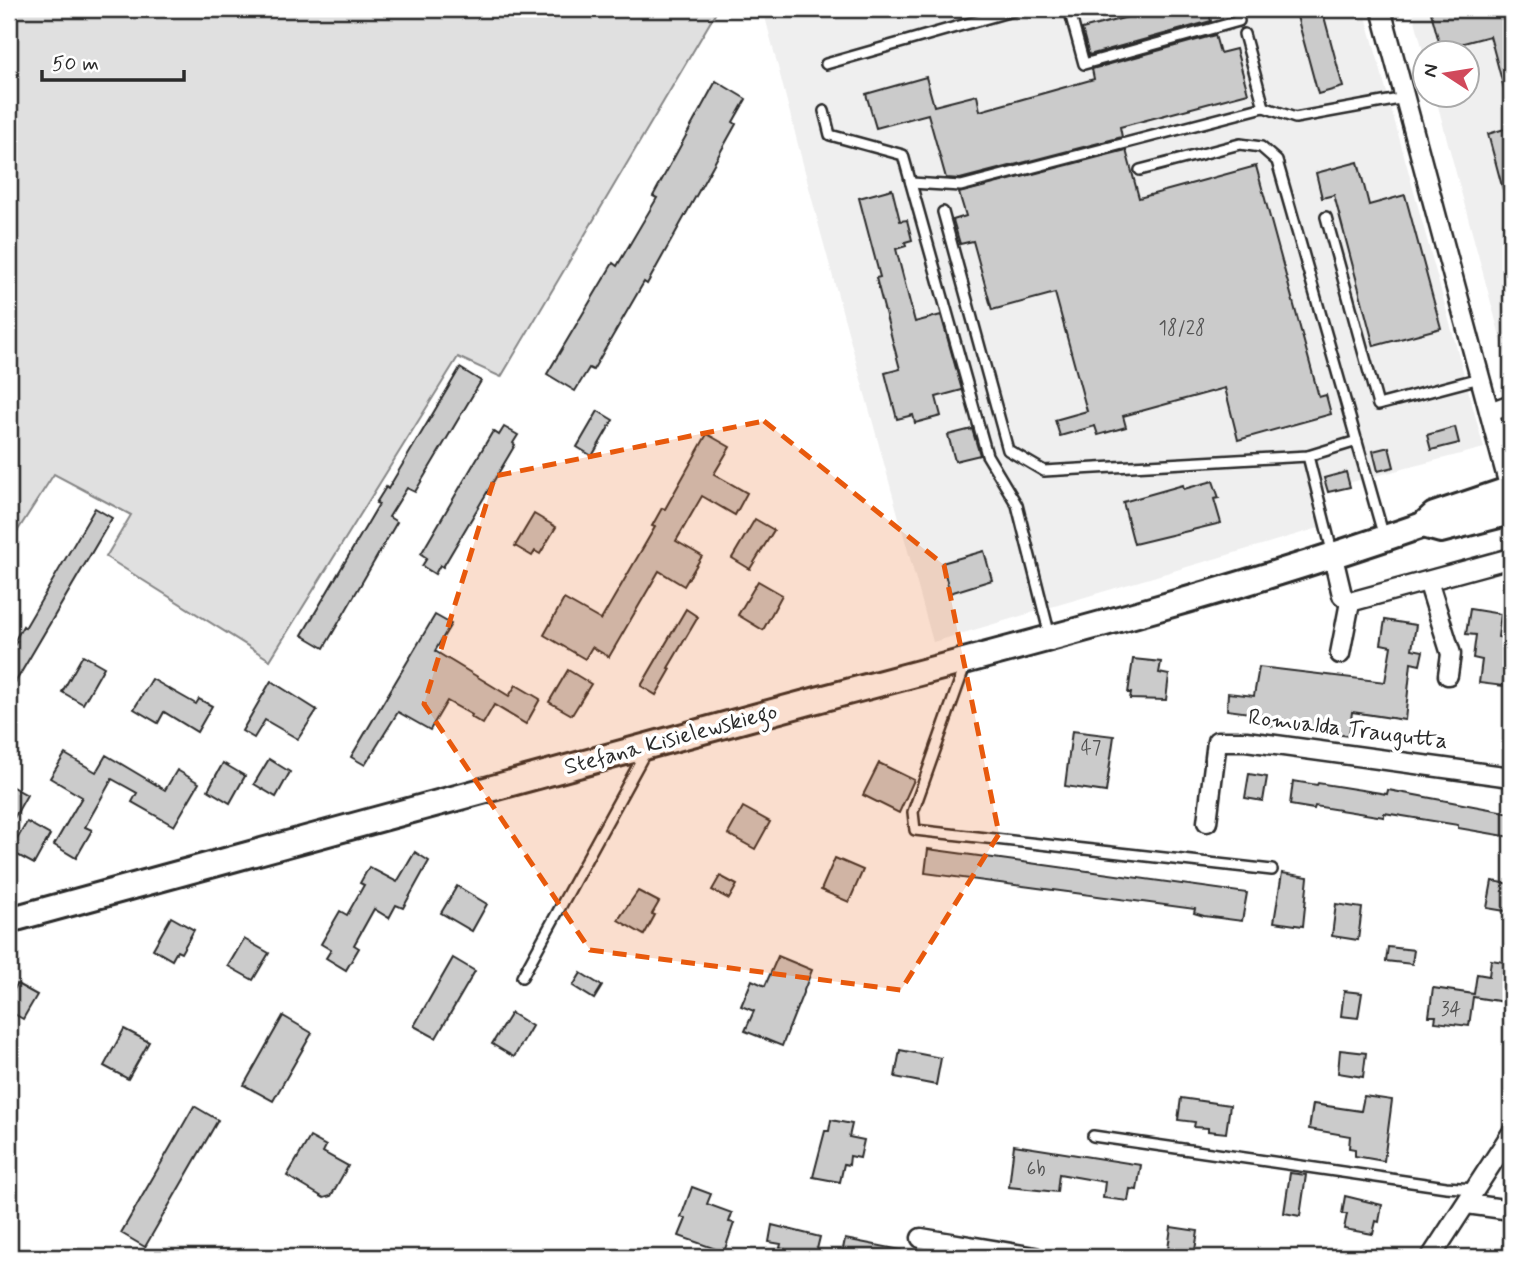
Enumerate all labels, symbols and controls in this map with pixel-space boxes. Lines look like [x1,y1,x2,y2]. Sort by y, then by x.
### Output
scale bar [42,38,184,82]
north arrow [1412,38,1482,108]
text: 50 m [52,50,99,78]
text: N [1417,62,1444,80]
house number: 18/28 [1159,316,1205,341]
street label: Stefana Kisielewskiego [561,697,781,785]
street label: Romualda Traugutta [1246,703,1450,757]
house number: 47 [1081,736,1101,761]
house number: 34 [1441,997,1461,1022]
house number: 6b [1026,1157,1046,1182]

